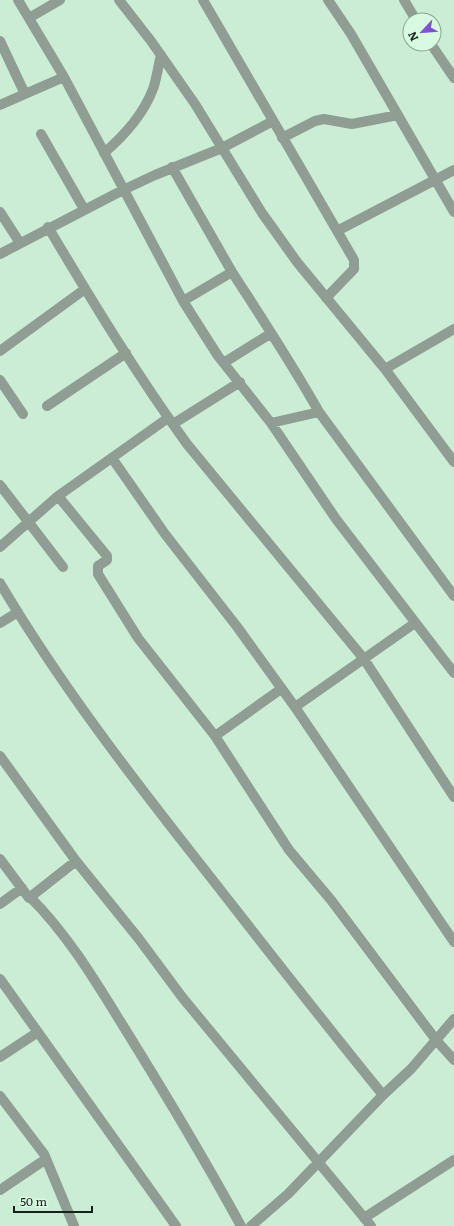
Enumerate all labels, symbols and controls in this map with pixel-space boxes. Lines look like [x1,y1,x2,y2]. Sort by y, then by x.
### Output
north arrow [402,12,442,52]
text: N [403,29,421,44]
scale bar [14,1188,92,1214]
text: 50 m [20,1192,47,1210]

